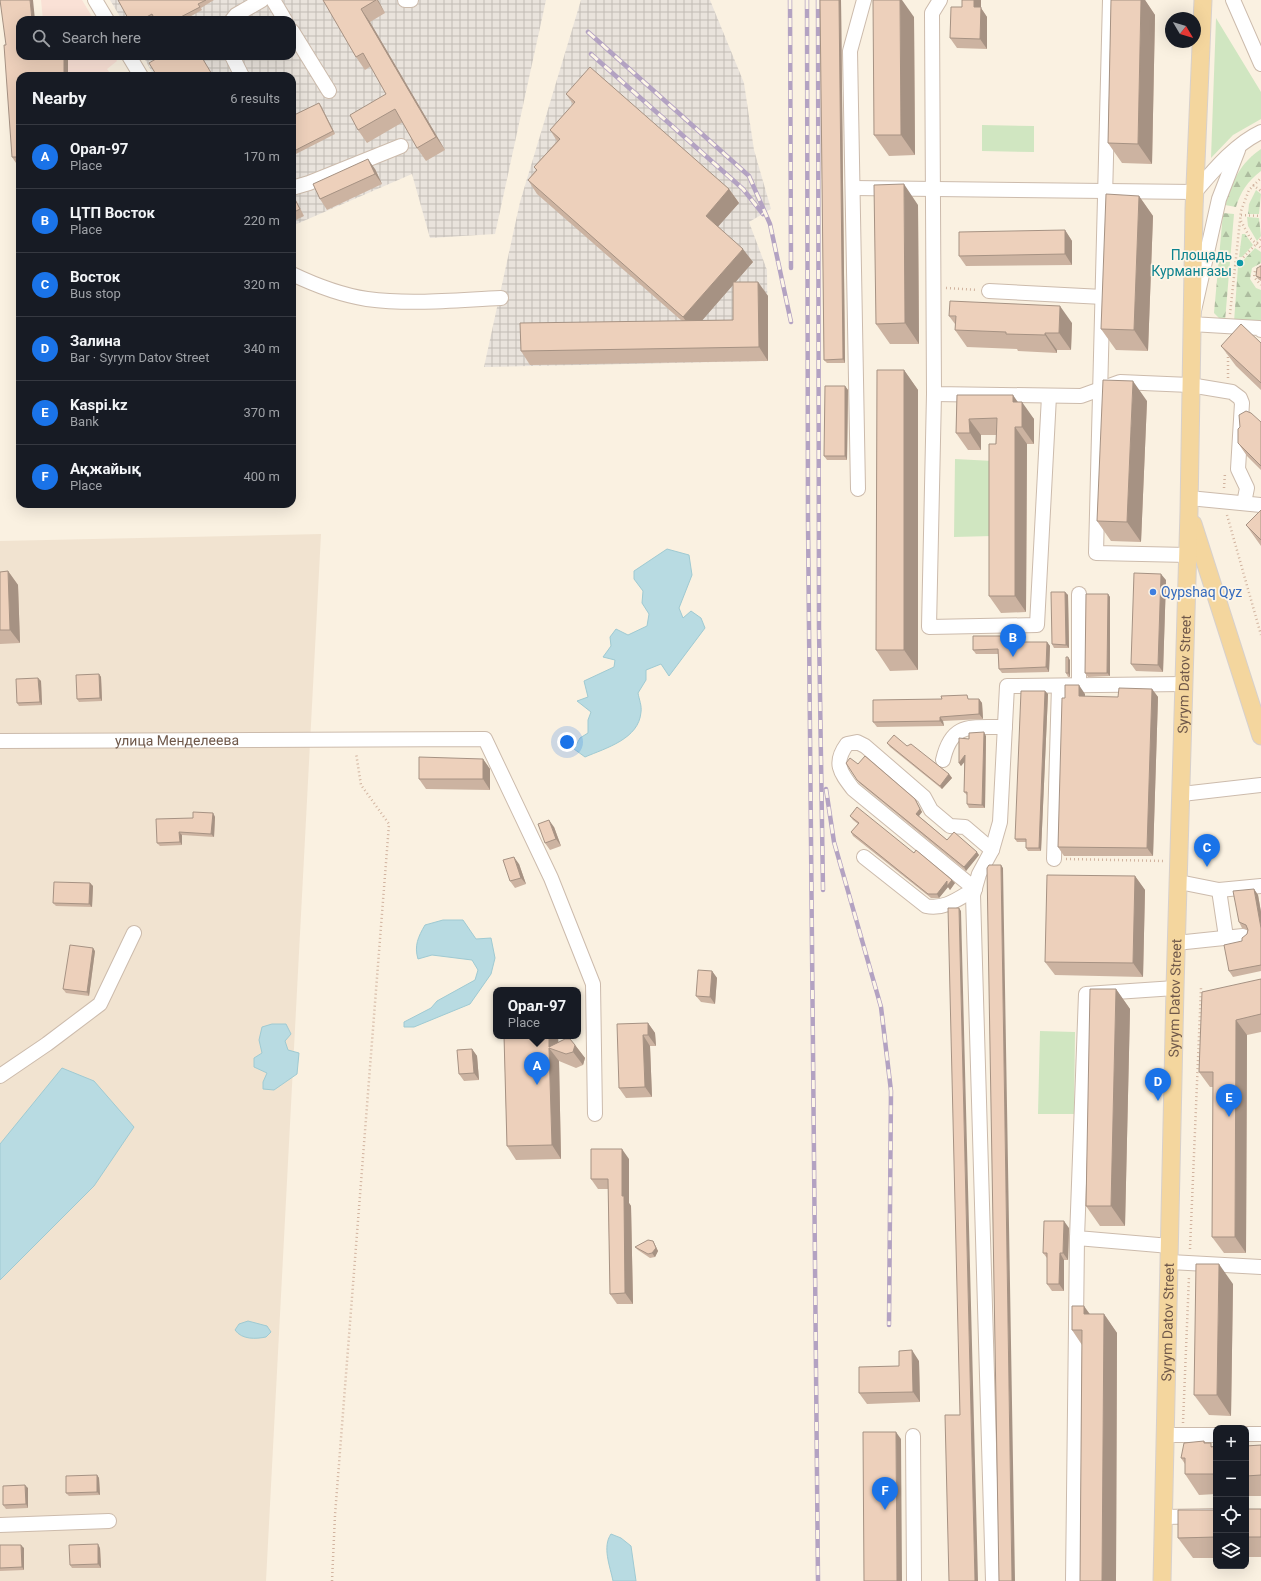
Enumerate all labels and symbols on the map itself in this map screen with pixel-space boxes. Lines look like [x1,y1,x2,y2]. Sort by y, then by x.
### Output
north arrow [1165,12,1201,48]
place label: Площадь Курмангазы [1151,247,1232,279]
marker: Площадь Курмангазы [1235,258,1245,268]
place label: Qypshaq Qyz [1161,584,1242,600]
marker: Qypshaq Qyz [1148,587,1158,597]
street label: Syrym Datov Street [1174,614,1194,734]
pin: B [1000,624,1026,657]
street label: улица Менделеева [115,732,239,749]
your location [557,732,577,752]
pin: C [1194,834,1220,867]
street label: Syrym Datov Street [1165,938,1184,1058]
pin: A [524,1052,550,1085]
pin: D [1145,1068,1171,1101]
pin: E [1216,1084,1242,1117]
street label: Syrym Datov Street [1158,1262,1177,1382]
pin: F [872,1477,898,1510]

